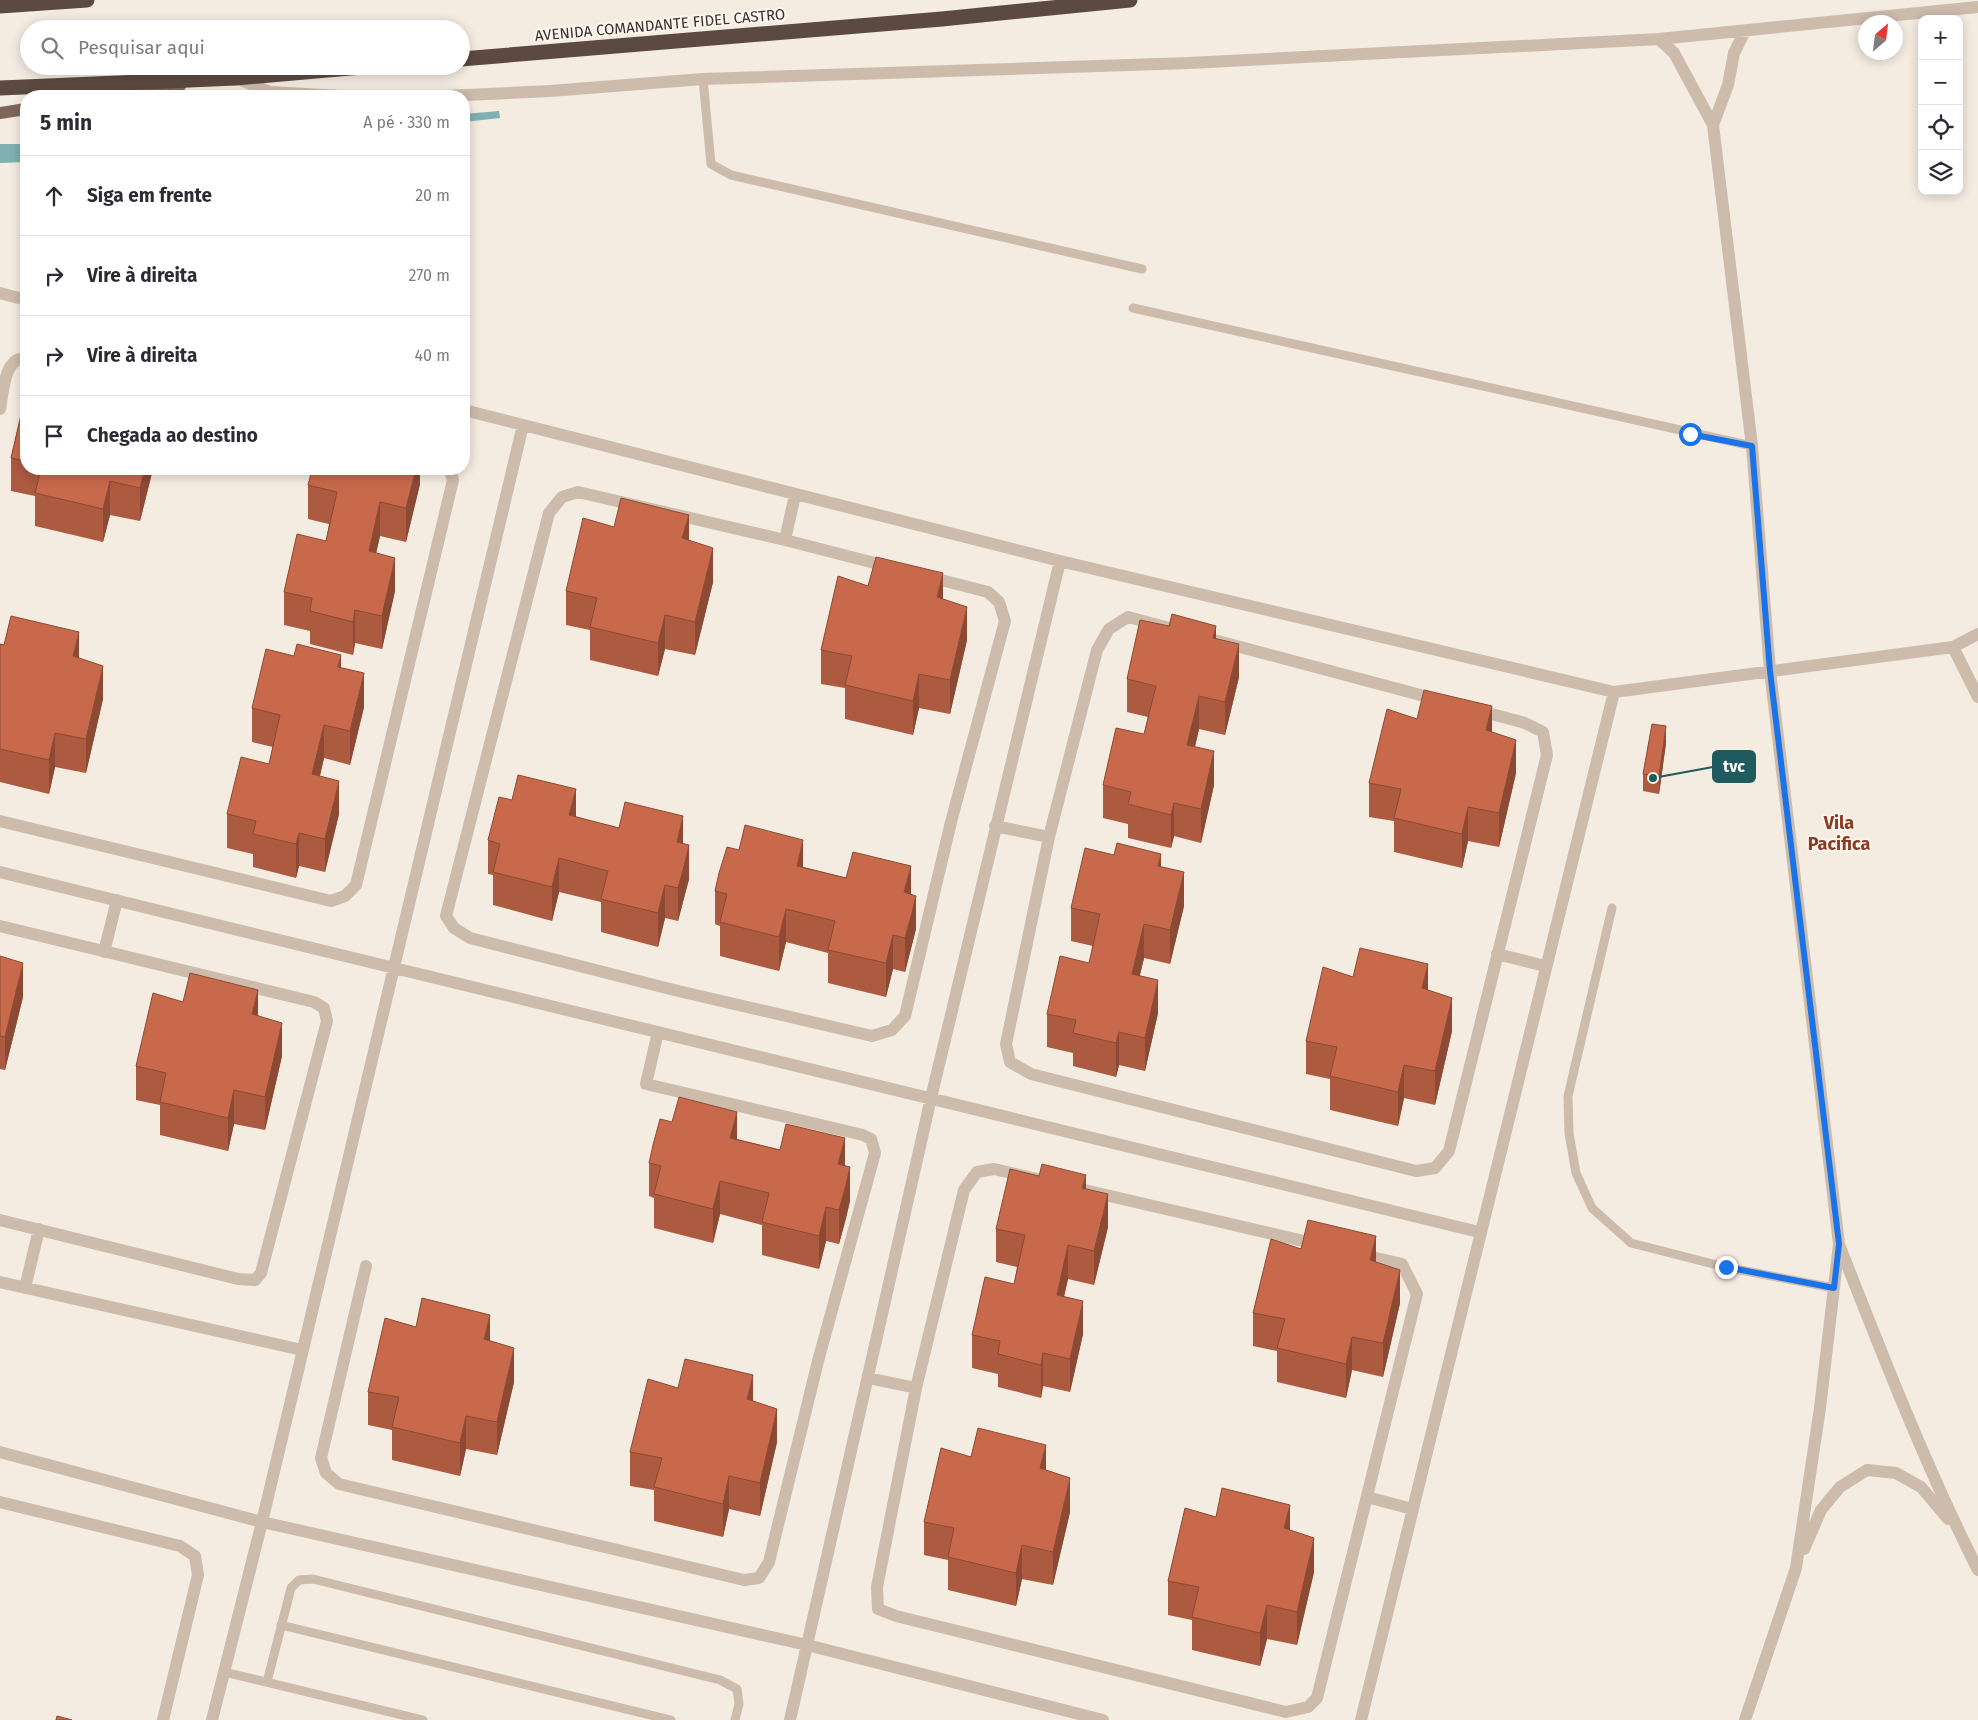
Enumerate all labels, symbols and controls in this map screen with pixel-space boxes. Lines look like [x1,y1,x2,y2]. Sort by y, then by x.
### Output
street label: AVENIDA COMANDANTE FIDEL CASTRO [534,5,786,45]
north arrow [1858,15,1903,60]
map controls [1918,15,1963,195]
button: + [1918,15,1963,60]
search box [20,20,470,75]
icon: search [38,34,66,62]
text: Pesquisar aqui [78,36,205,59]
button: − [1918,60,1963,105]
button: locate [1918,105,1963,150]
text: 5 min [40,110,92,136]
text: A pé · 330 m [363,113,450,132]
button: layers [1918,150,1963,195]
icon: ahead [40,182,68,210]
text: Siga em frente [87,184,212,207]
text: 20 m [415,186,450,205]
icon: right [40,262,68,290]
text: Vire à direita [87,264,197,287]
text: 270 m [408,266,450,285]
icon: right [40,342,68,370]
text: Vire à direita [87,344,197,367]
text: 40 m [415,346,450,365]
icon: arrive [40,422,68,450]
route start [1679,423,1702,446]
text: Chegada ao destino [87,424,258,447]
callout: tvc [1713,751,1755,782]
text: tvc [1723,757,1745,776]
district label: Vila Pacifica [1808,812,1870,855]
route end [1715,1256,1738,1279]

